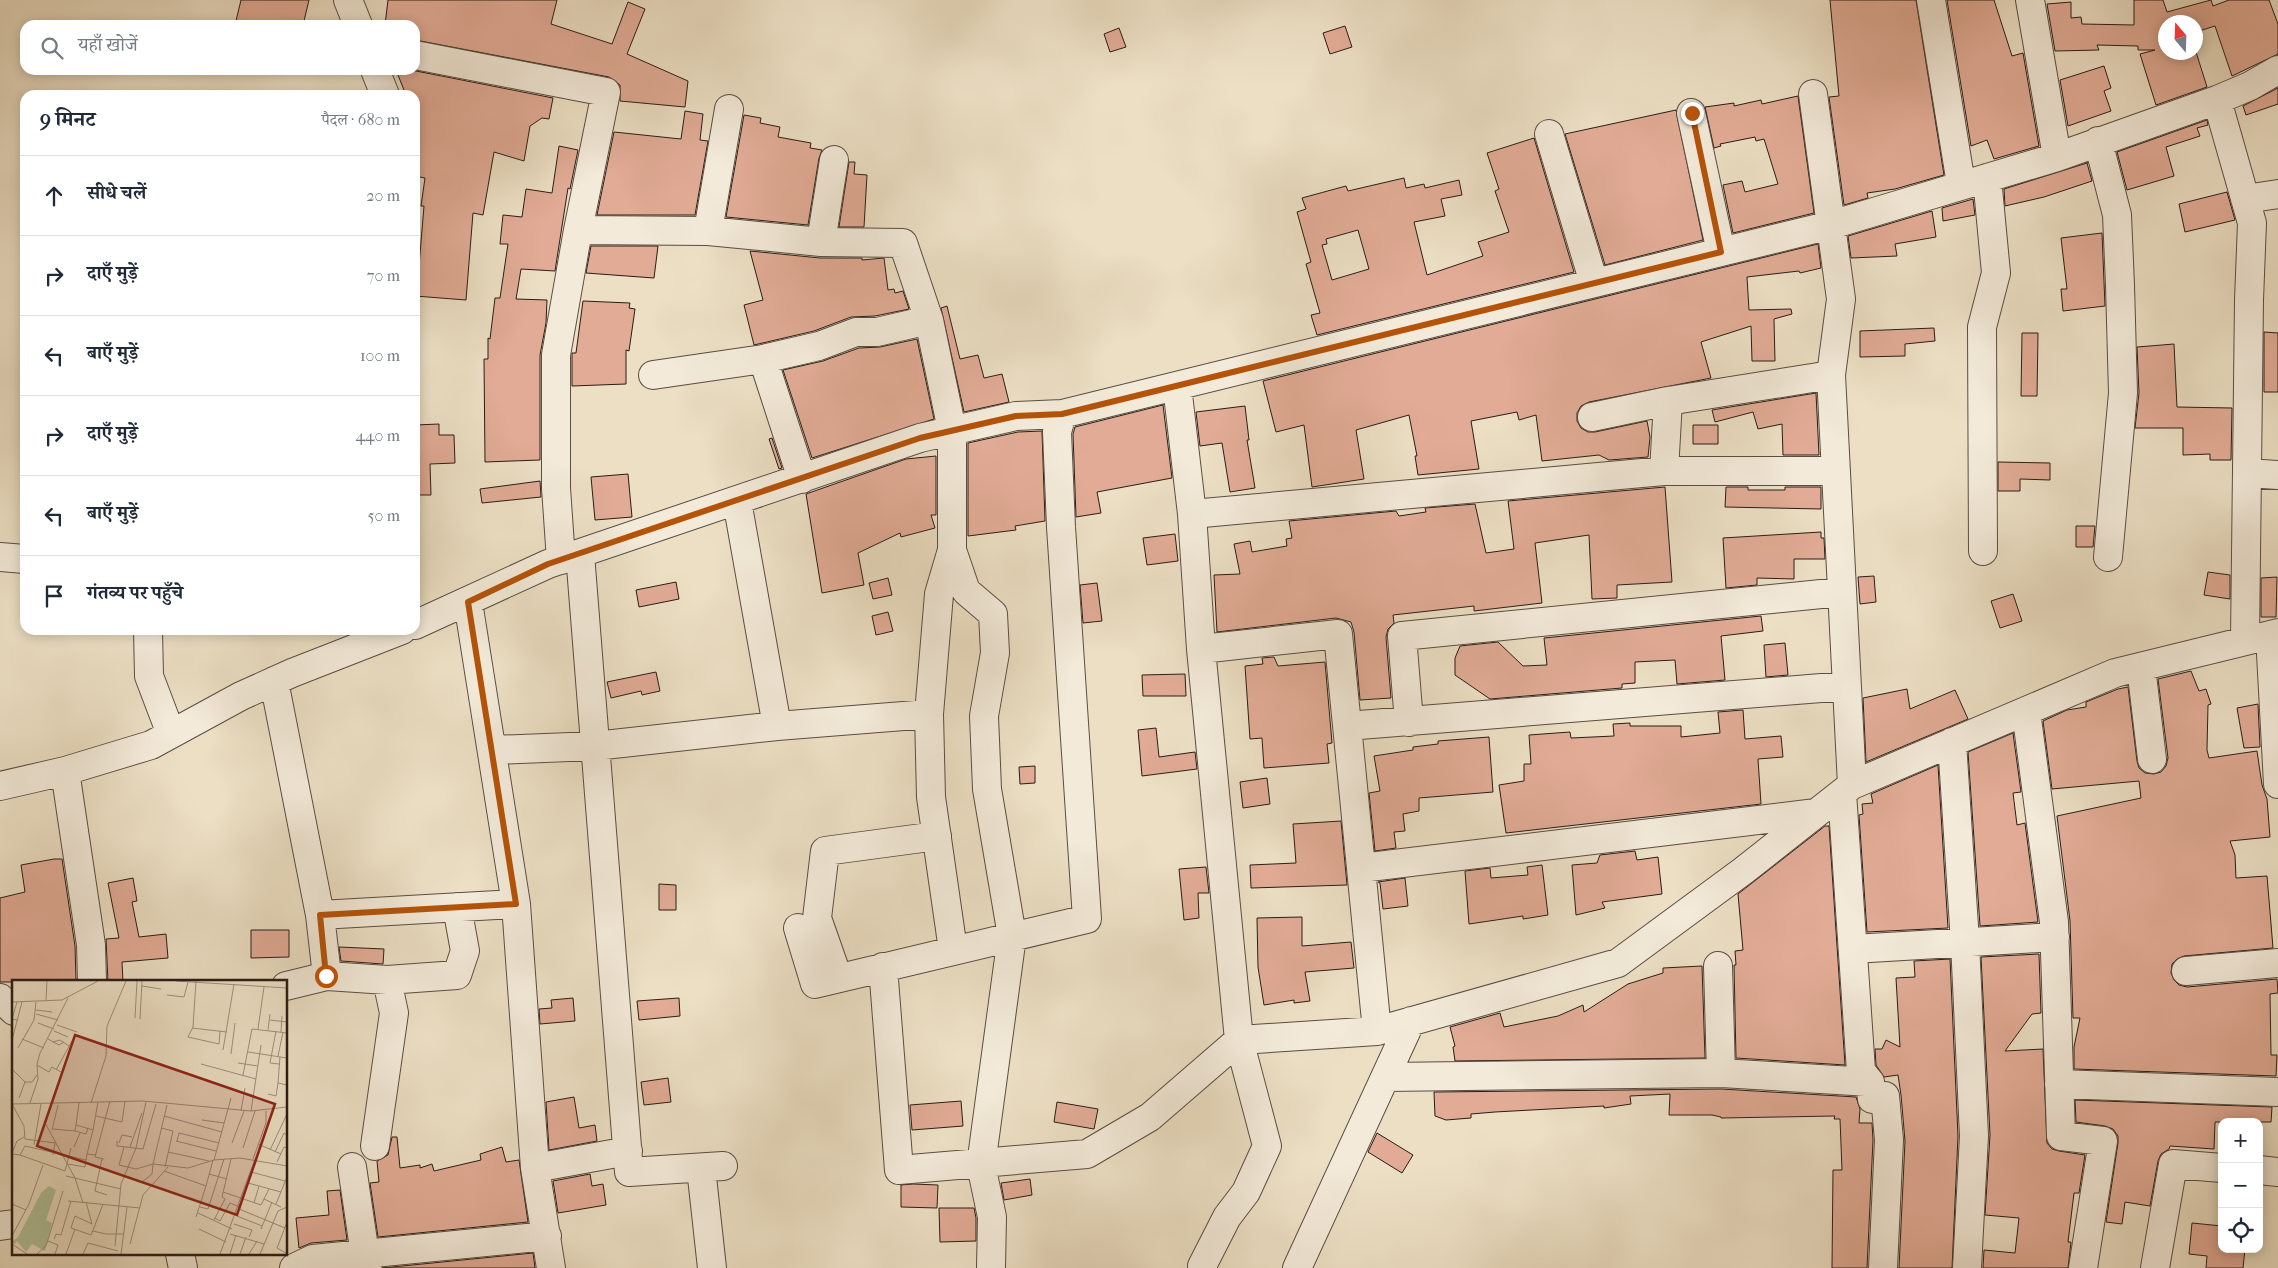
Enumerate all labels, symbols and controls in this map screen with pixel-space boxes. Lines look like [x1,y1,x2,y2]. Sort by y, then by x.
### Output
north arrow [2158,15,2203,60]
search box [20,20,420,75]
icon: search [38,34,66,62]
text: यहाँ खोजें [78,34,138,56]
route end [1681,102,1704,125]
text: 9 मिनट [40,107,95,131]
text: पैदल · 680 m [321,110,400,129]
icon: ahead [40,182,68,210]
text: सीधे चलें [87,182,146,204]
text: 20 m [366,186,400,205]
icon: right [40,262,68,290]
text: दाएँ मुड़ें [87,262,138,284]
text: 70 m [367,266,400,285]
icon: left [40,342,68,370]
text: बाएँ मुड़ें [87,342,138,364]
text: 100 m [360,346,400,365]
icon: right [40,422,68,450]
text: दाएँ मुड़ें [87,422,138,444]
text: 440 m [355,426,400,445]
icon: left [40,502,68,530]
text: बाएँ मुड़ें [87,502,138,524]
text: 50 m [368,506,400,525]
icon: arrive [40,582,68,610]
text: गंतव्य पर पहुँचे [87,582,183,604]
route start [315,965,338,988]
inset map [12,980,288,1256]
map controls [2218,1118,2263,1253]
button: + [2218,1118,2263,1163]
button: − [2218,1163,2263,1208]
button: locate [2218,1208,2263,1253]

